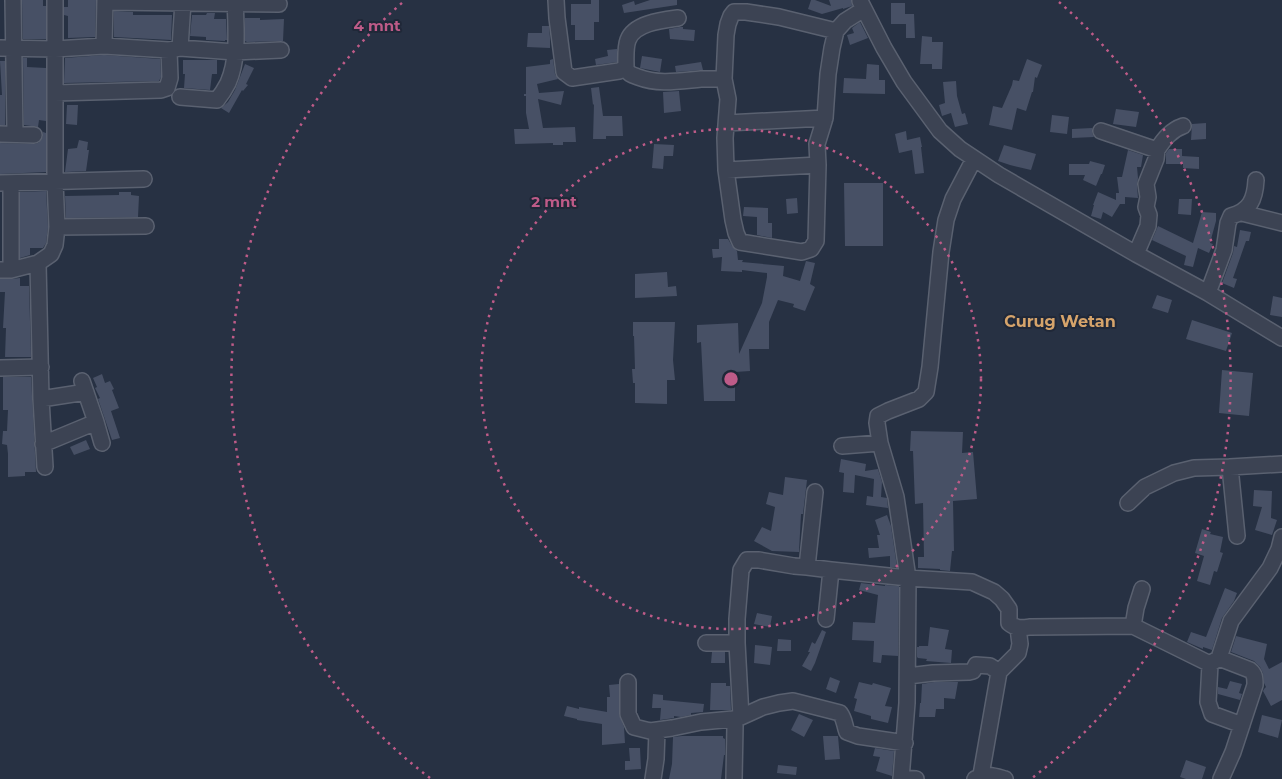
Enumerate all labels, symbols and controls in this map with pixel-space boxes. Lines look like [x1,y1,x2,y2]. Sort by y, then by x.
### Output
text: 4 mnt [353,16,401,35]
text: 2 mnt [531,192,577,211]
district label: Curug Wetan [1004,312,1116,331]
centre of rings [722,370,740,388]

